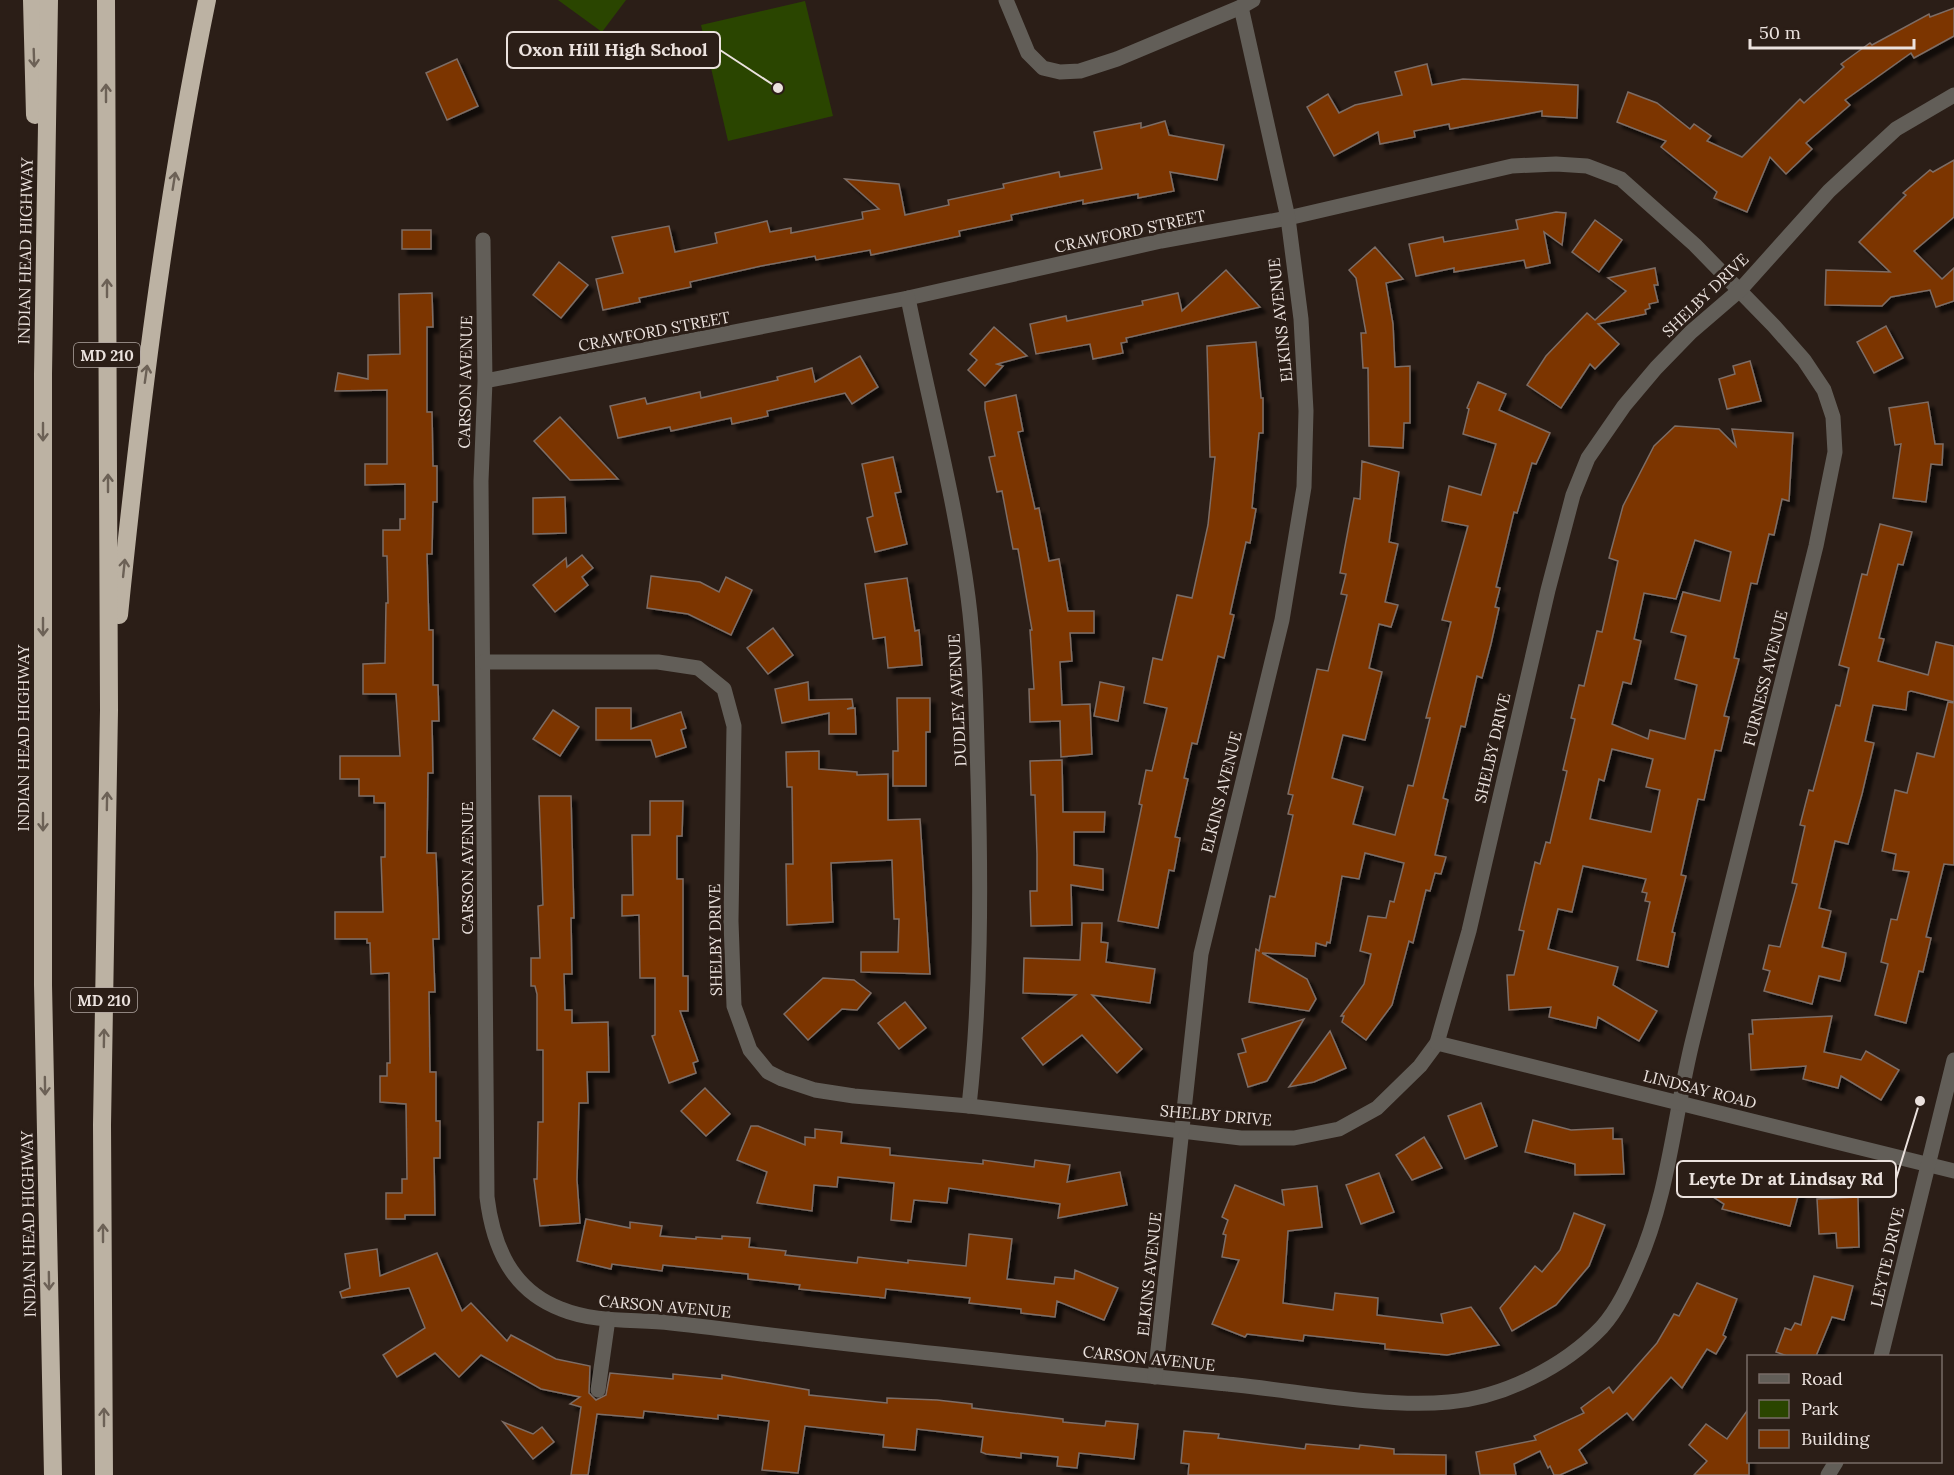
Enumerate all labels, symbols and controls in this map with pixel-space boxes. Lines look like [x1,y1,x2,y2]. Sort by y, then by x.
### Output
scale bar [1750,12,1914,50]
text: 50 m [1759,21,1801,44]
callout: Oxon Hill High School [507,32,720,68]
text: Oxon Hill High School [518,38,708,61]
one-way arrow [28,48,39,68]
one-way arrow [100,84,112,104]
street label: INDIAN HEAD HIGHWAY [13,157,37,345]
one-way arrow [168,172,179,192]
street label: CRAWFORD STREET [1053,205,1207,257]
street label: SHELBY DRIVE [1658,249,1752,341]
street label: ELKINS AVENUE [1264,257,1296,383]
one-way arrow [101,279,113,299]
street label: CRAWFORD STREET [576,306,732,356]
street label: CARSON AVENUE [454,315,476,449]
road number: MD 210 [74,343,140,367]
one-way arrow [140,365,151,385]
one-way arrow [37,422,49,442]
one-way arrow [102,474,114,494]
one-way arrow [118,558,129,578]
street label: FURNESS AVENUE [1738,608,1792,748]
one-way arrow [37,617,49,637]
street label: DUDLEY AVENUE [944,633,970,767]
street label: INDIAN HEAD HIGHWAY [13,644,33,831]
street label: SHELBY DRIVE [1470,691,1514,805]
street label: ELKINS AVENUE [1196,729,1246,855]
one-way arrow [102,791,113,811]
street label: CARSON AVENUE [457,801,477,935]
one-way arrow [37,812,49,832]
street label: SHELBY DRIVE [704,884,726,996]
road number: MD 210 [71,988,137,1012]
one-way arrow [98,1028,109,1048]
street label: LINDSAY ROAD [1641,1065,1759,1113]
one-way arrow [39,1075,51,1095]
street label: SHELBY DRIVE [1159,1100,1273,1130]
street label: INDIAN HEAD HIGHWAY [16,1130,40,1318]
callout: Leyte Dr at Lindsay Rd [1677,1161,1896,1197]
text: Leyte Dr at Lindsay Rd [1688,1167,1884,1190]
street label: LEYTE DRIVE [1866,1205,1908,1309]
street label: ELKINS AVENUE [1133,1211,1165,1337]
one-way arrow [97,1223,109,1243]
one-way arrow [43,1270,54,1290]
street label: CARSON AVENUE [598,1290,732,1322]
street label: CARSON AVENUE [1082,1341,1216,1375]
legend [1747,1355,1942,1463]
text: Road [1801,1367,1843,1390]
text: Park [1801,1397,1839,1420]
one-way arrow [98,1407,110,1427]
text: Building [1801,1427,1871,1450]

